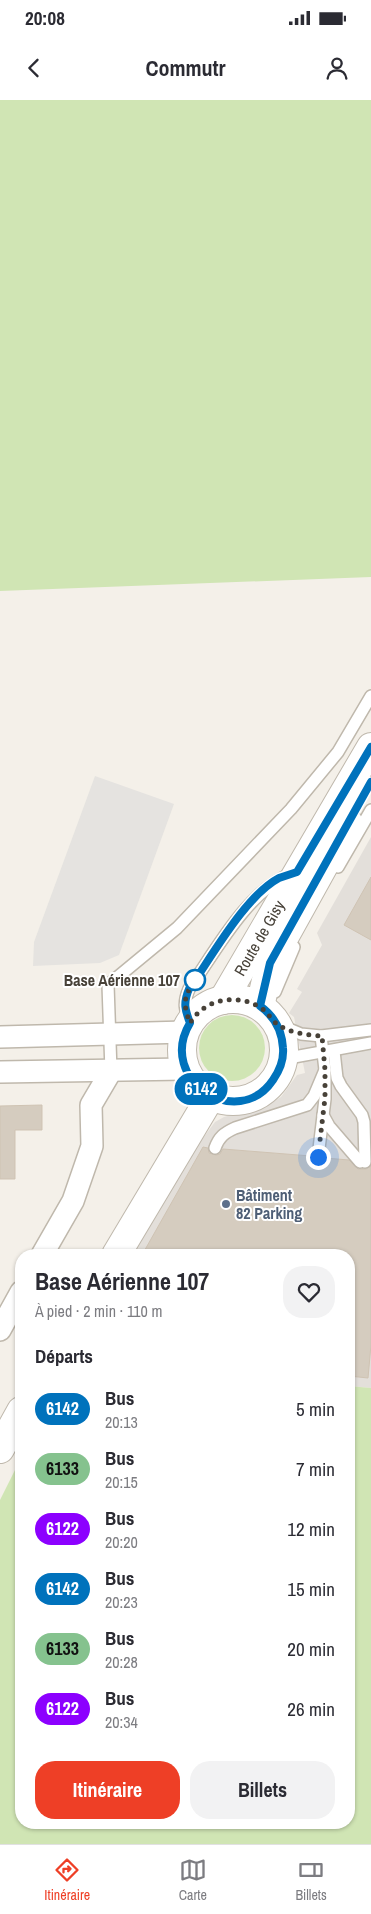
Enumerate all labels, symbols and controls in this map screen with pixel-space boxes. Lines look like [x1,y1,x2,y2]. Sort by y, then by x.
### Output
text: 20:08 [25,5,65,31]
text: Commutr [145,53,226,83]
icon: back [20,54,48,82]
icon: person [323,54,351,82]
street label: Route de Gisy [229,896,290,980]
place label: Base Aérienne 107 [64,969,180,991]
marker: Base Aérienne 107 [184,969,206,991]
line badge: 6142 [166,1073,236,1105]
text: 6142 [185,1076,217,1101]
your location [306,1145,331,1170]
place label: Bâtiment 82 Parking [236,1184,302,1224]
marker: Bâtiment 82 Parking [220,1198,232,1210]
text: Base Aérienne 107 [35,1265,209,1297]
button: heart [283,1266,335,1318]
text: À pied · 2 min · 110 m [35,1300,162,1322]
text: Départs [35,1343,93,1369]
text: Bus [105,1385,134,1411]
text: 6142 [46,1396,79,1421]
text: 5 min [296,1396,335,1422]
text: 20:13 [105,1411,138,1433]
text: Bus [105,1445,134,1471]
text: 6133 [46,1456,79,1481]
text: 7 min [296,1456,335,1482]
text: 20:15 [105,1471,138,1493]
text: Bus [105,1505,134,1531]
text: 6122 [46,1516,79,1541]
text: 12 min [287,1516,335,1542]
text: 20:20 [105,1531,138,1553]
text: Bus [105,1565,134,1591]
text: 6142 [46,1576,79,1601]
text: 15 min [287,1576,335,1602]
text: 20:23 [105,1591,138,1613]
text: Bus [105,1625,134,1651]
text: 6133 [46,1636,79,1661]
text: 20 min [287,1636,335,1662]
text: 20:28 [105,1651,138,1673]
text: Bus [105,1685,134,1711]
text: 6122 [46,1696,79,1721]
text: 26 min [287,1696,335,1722]
text: 20:34 [105,1711,138,1733]
button: Itinéraire [35,1761,180,1819]
button: Billets [190,1761,335,1819]
tab: Itinéraire [44,1856,90,1904]
tab: Carte [179,1856,207,1904]
tab: Billets [295,1856,327,1904]

